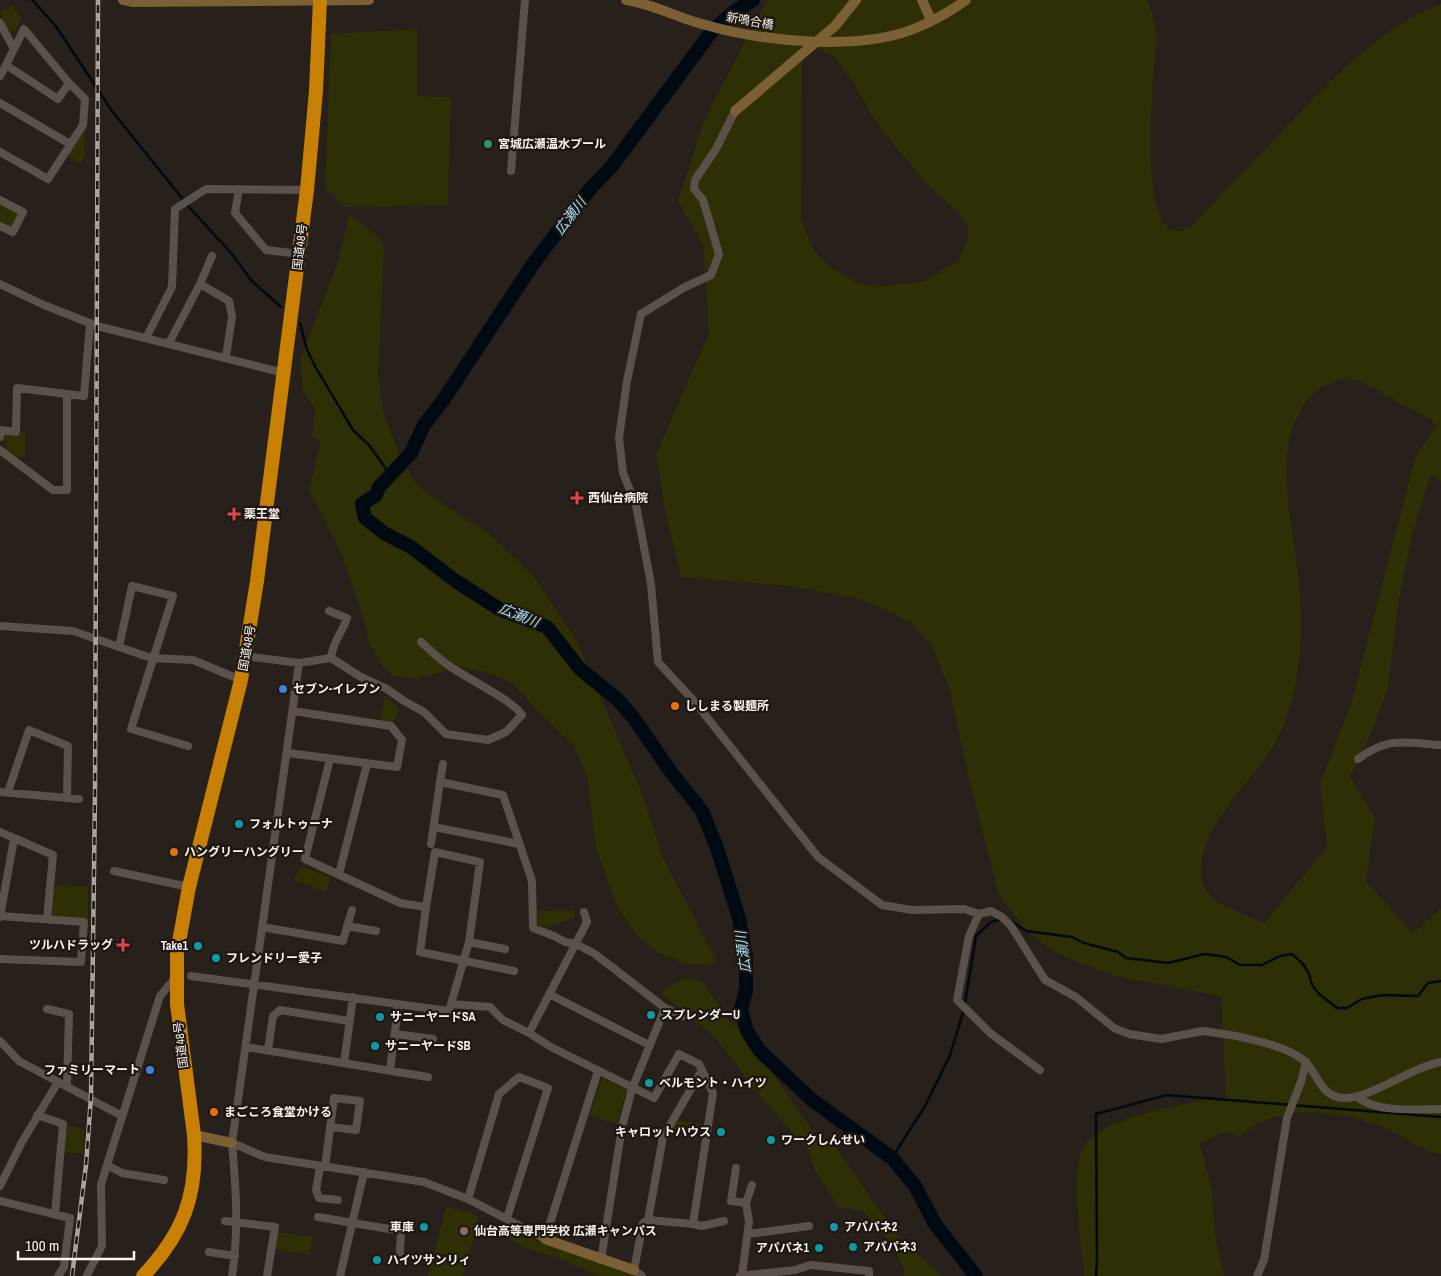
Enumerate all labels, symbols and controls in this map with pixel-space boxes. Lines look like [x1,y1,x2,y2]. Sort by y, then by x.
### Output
street label: 新鳴合橋 [725,9,775,33]
place label: 宮城広瀬温水プール [498,136,606,152]
marker: 宮城広瀬温水プール [482,138,494,150]
water label: 広瀬川 [550,192,591,238]
street label: 国道48号 [289,223,311,271]
place label: 西仙台病院 [588,490,648,506]
marker: 西仙台病院 [570,491,584,505]
place label: 薬王堂 [244,506,280,522]
marker: 薬王堂 [228,508,240,520]
water label: 広瀬川 [496,599,544,632]
street label: 国道48号 [235,623,259,673]
place label: セブン-イレブン [293,681,380,697]
marker: セブン-イレブン [277,683,289,695]
place label: ししまる製麺所 [685,698,769,714]
marker: ししまる製麺所 [669,700,681,712]
place label: フォルトゥーナ [249,816,333,832]
marker: フォルトゥーナ [233,818,245,830]
place label: ハングリーハングリー [184,844,304,860]
marker: ハングリーハングリー [168,846,180,858]
water label: 広瀬川 [731,928,754,974]
place label: ツルハドラッグ [29,937,113,953]
place label: Take1 [161,938,189,954]
marker: ツルハドラッグ [117,939,129,951]
marker: Take1 [192,940,204,952]
place label: フレンドリー愛子 [226,950,322,966]
marker: フレンドリー愛子 [210,952,222,964]
place label: スプレンダーU [661,1007,740,1023]
place label: サニーヤードSA [390,1009,477,1025]
marker: スプレンダーU [645,1009,657,1021]
marker: サニーヤードSA [374,1011,386,1023]
street label: 国道48号 [170,1021,192,1069]
place label: サニーヤードSB [385,1038,471,1054]
marker: サニーヤードSB [369,1040,381,1052]
place label: ファミリーマート [44,1062,140,1078]
marker: ファミリーマート [144,1064,156,1076]
place label: ベルモント・ハイツ [659,1075,767,1091]
marker: ベルモント・ハイツ [643,1077,655,1089]
place label: まごころ食堂かける [224,1104,332,1120]
marker: まごころ食堂かける [208,1106,220,1118]
place label: キャロットハウス [615,1124,711,1140]
marker: キャロットハウス [715,1126,727,1138]
place label: ワークしんせい [781,1132,865,1148]
marker: ワークしんせい [765,1134,777,1146]
place label: 車庫 [390,1219,414,1235]
place label: アパパネ2 [844,1219,898,1235]
marker: 車庫 [418,1221,430,1233]
marker: アパパネ2 [828,1221,840,1233]
place label: 仙台高等専門学校 広瀬キャンパス [474,1223,657,1239]
marker: 仙台高等専門学校 広瀬キャンパス [458,1225,470,1237]
scale bar [18,1228,134,1260]
text: 100 m [25,1235,59,1256]
place label: アパパネ3 [863,1239,917,1255]
place label: アパパネ1 [756,1240,810,1256]
marker: アパパネ3 [847,1241,859,1253]
marker: アパパネ1 [813,1242,825,1254]
place label: ハイツサンリィ [387,1252,471,1268]
marker: ハイツサンリィ [371,1254,383,1266]

